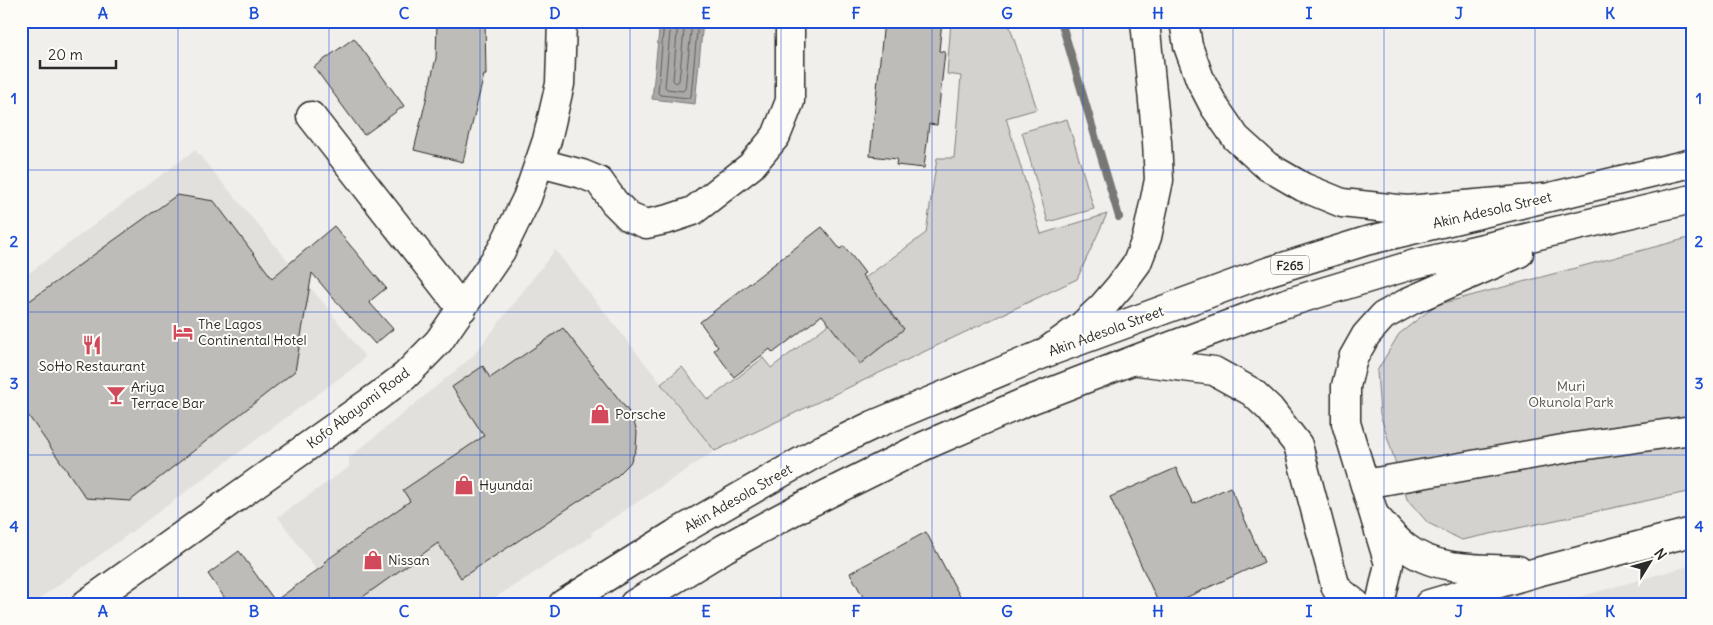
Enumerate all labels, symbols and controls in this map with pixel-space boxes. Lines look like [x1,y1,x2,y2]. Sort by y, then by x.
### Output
text: A [98,3,108,23]
text: B [249,3,260,23]
text: C [399,3,410,23]
text: D [549,3,561,23]
text: E [701,3,711,23]
text: F [851,3,861,23]
text: G [1001,3,1013,23]
text: H [1152,3,1164,23]
text: I [1306,3,1313,23]
text: J [1455,3,1464,23]
text: K [1605,3,1615,23]
scale bar [40,38,116,70]
text: 20 m [48,45,83,64]
text: 1 [11,88,17,108]
text: 1 [1696,88,1702,108]
street label: Akin Adesola Street [1431,188,1553,232]
text: 2 [10,231,19,251]
text: 2 [1695,231,1704,251]
road number: F265 [1271,256,1309,274]
street label: Akin Adesola Street [1046,302,1166,360]
place label: The Lagos Continental Hotel [198,315,307,349]
hotel icon: The Lagos Continental Hotel [172,321,194,343]
restaurant icon: SoHo Restaurant [81,334,103,356]
place label: SoHo Restaurant [39,357,146,375]
street label: Kofo Abayomi Road [303,364,413,452]
text: 3 [9,373,19,393]
text: 3 [1694,373,1704,393]
park label: Muri Okunola Park [1528,377,1614,411]
place label: Ariya Terrace Bar [131,378,205,412]
bar icon: Ariya Terrace Bar [105,384,127,406]
shop icon: Porsche [589,403,611,425]
place label: Porsche [615,405,666,423]
street label: Akin Adesola Street [681,460,795,536]
shop icon: Hyundai [453,474,475,496]
place label: Hyundai [479,476,533,494]
text: 4 [9,516,19,536]
text: 4 [1694,516,1704,536]
north arrow [1626,538,1676,588]
text: N [1650,545,1670,563]
shop icon: Nissan [362,549,384,571]
place label: Nissan [388,551,430,569]
text: A [98,601,108,621]
text: B [249,601,260,621]
text: C [399,601,410,621]
text: D [549,601,561,621]
text: E [701,601,711,621]
text: F [851,601,861,621]
text: G [1001,601,1013,621]
text: H [1152,601,1164,621]
text: I [1306,601,1313,621]
text: J [1455,601,1464,621]
text: K [1605,601,1615,621]

